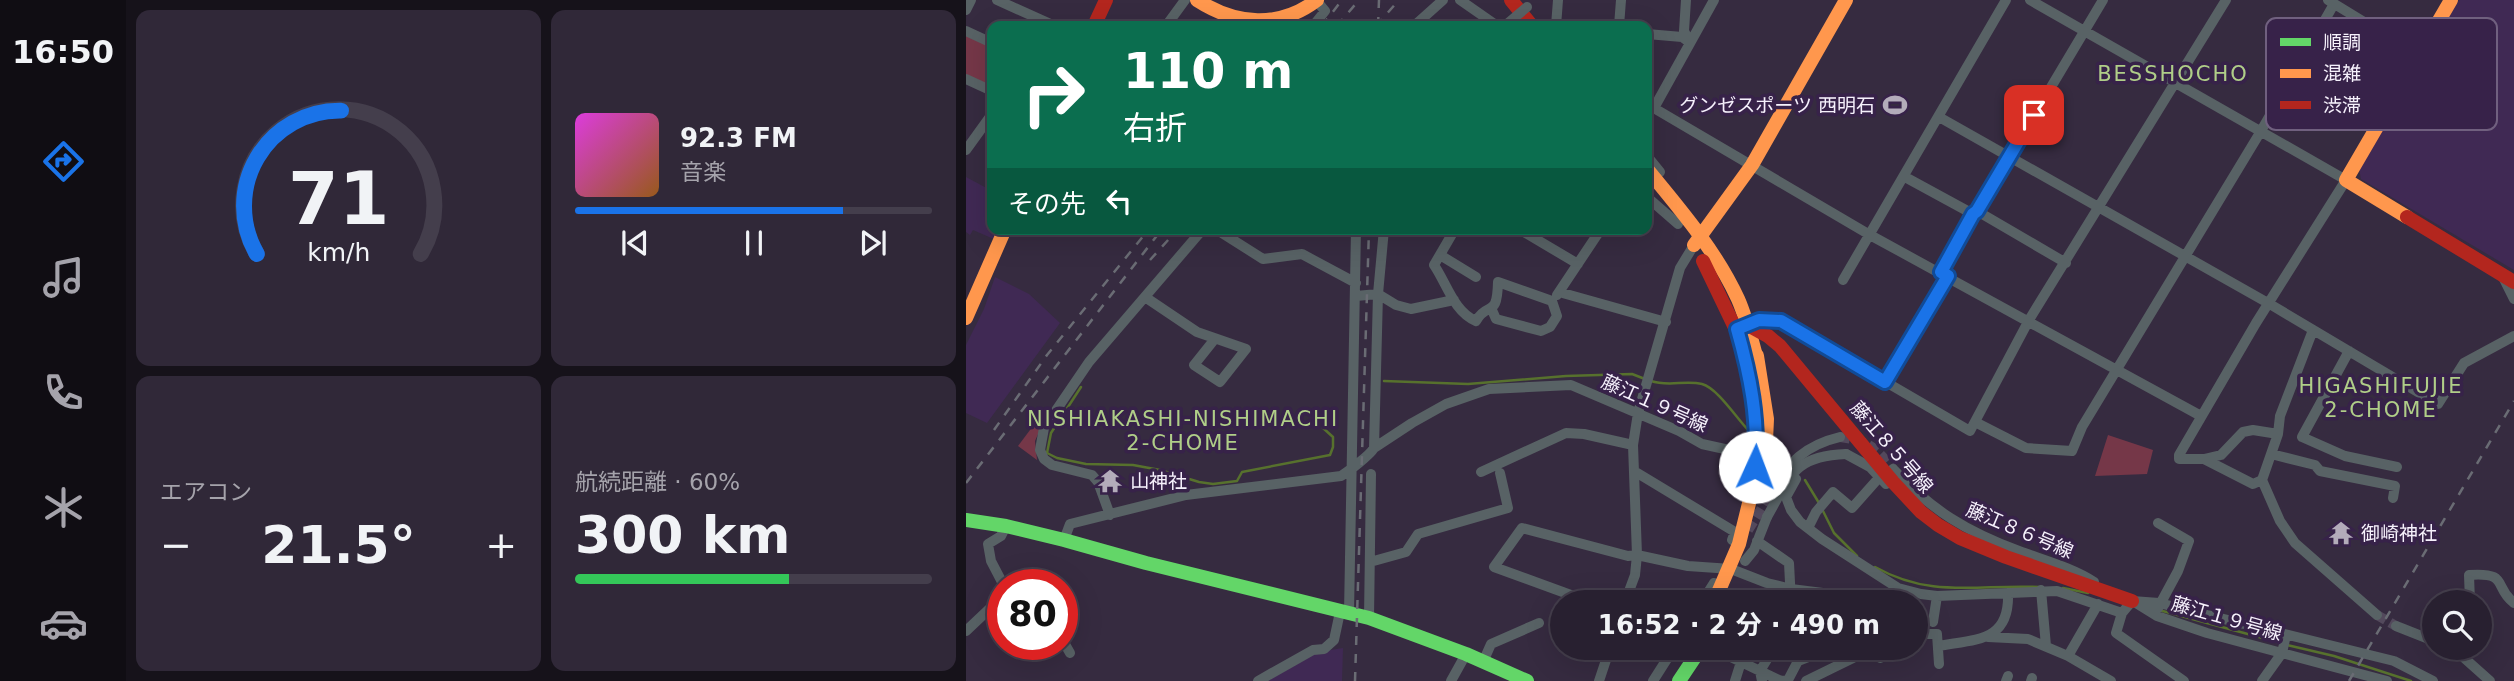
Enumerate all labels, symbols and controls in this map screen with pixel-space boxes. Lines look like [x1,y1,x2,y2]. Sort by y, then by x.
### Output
legend [2266,18,2497,130]
text: 順調 [2323,31,2361,53]
text: 16:50 [12,33,114,71]
text: 110 m [1123,43,1293,100]
icon: right [1008,49,1099,140]
district label: BESSHOCHO [2097,62,2249,86]
text: 混雑 [2323,62,2361,84]
pin [2004,85,2064,145]
sports icon: グンゼスポーツ 西明石 [1881,91,1909,119]
place label: グンゼスポーツ 西明石 [1679,94,1875,116]
text: 渋滞 [2323,94,2361,116]
icon: arrive [2015,96,2053,134]
text: 右折 [1123,109,1187,147]
text: 92.3 FM [680,123,797,153]
icon: directions [39,137,88,186]
text: 71 [288,156,389,241]
text: 音楽 [680,159,726,185]
icon: left [1100,182,1138,220]
text: その先 [1008,189,1086,219]
icon: previous [616,224,654,262]
icon: pause [735,224,773,262]
icon: next [854,224,892,262]
text: km/h [307,238,370,267]
icon: music [39,253,88,302]
icon: phone [39,368,88,417]
street label: 藤江１９号線 [1598,370,1712,436]
district label: HIGASHIFUJIE 2-CHOME [2298,374,2464,422]
street label: 藤江８５号線 [1846,397,1938,497]
district label: NISHIAKASHI-NISHIMACHI 2-CHOME [1027,407,1339,455]
position arrow [1718,430,1792,504]
temple icon: 山神社 [1096,467,1124,495]
text: 航続距離 · 60% [575,469,740,495]
place label: 山神社 [1130,470,1187,492]
text: エアコン [160,479,252,505]
icon: climate [39,483,88,532]
street label: 藤江８６号線 [1963,498,2077,562]
text: 300 km [575,505,790,565]
text: 21.5° [261,515,416,575]
temple icon: 御崎神社 [2327,519,2355,547]
place label: 御崎神社 [2361,522,2437,544]
text: − [160,523,192,567]
text: + [485,523,517,567]
speed limit sign: 80 [987,569,1078,660]
map controls [2422,590,2492,660]
button: search [2422,590,2492,660]
street label: 藤江１９号線 [2169,592,2285,644]
icon: car [39,599,88,648]
text: 16:52 · 2 分 · 490 m [1598,610,1880,640]

